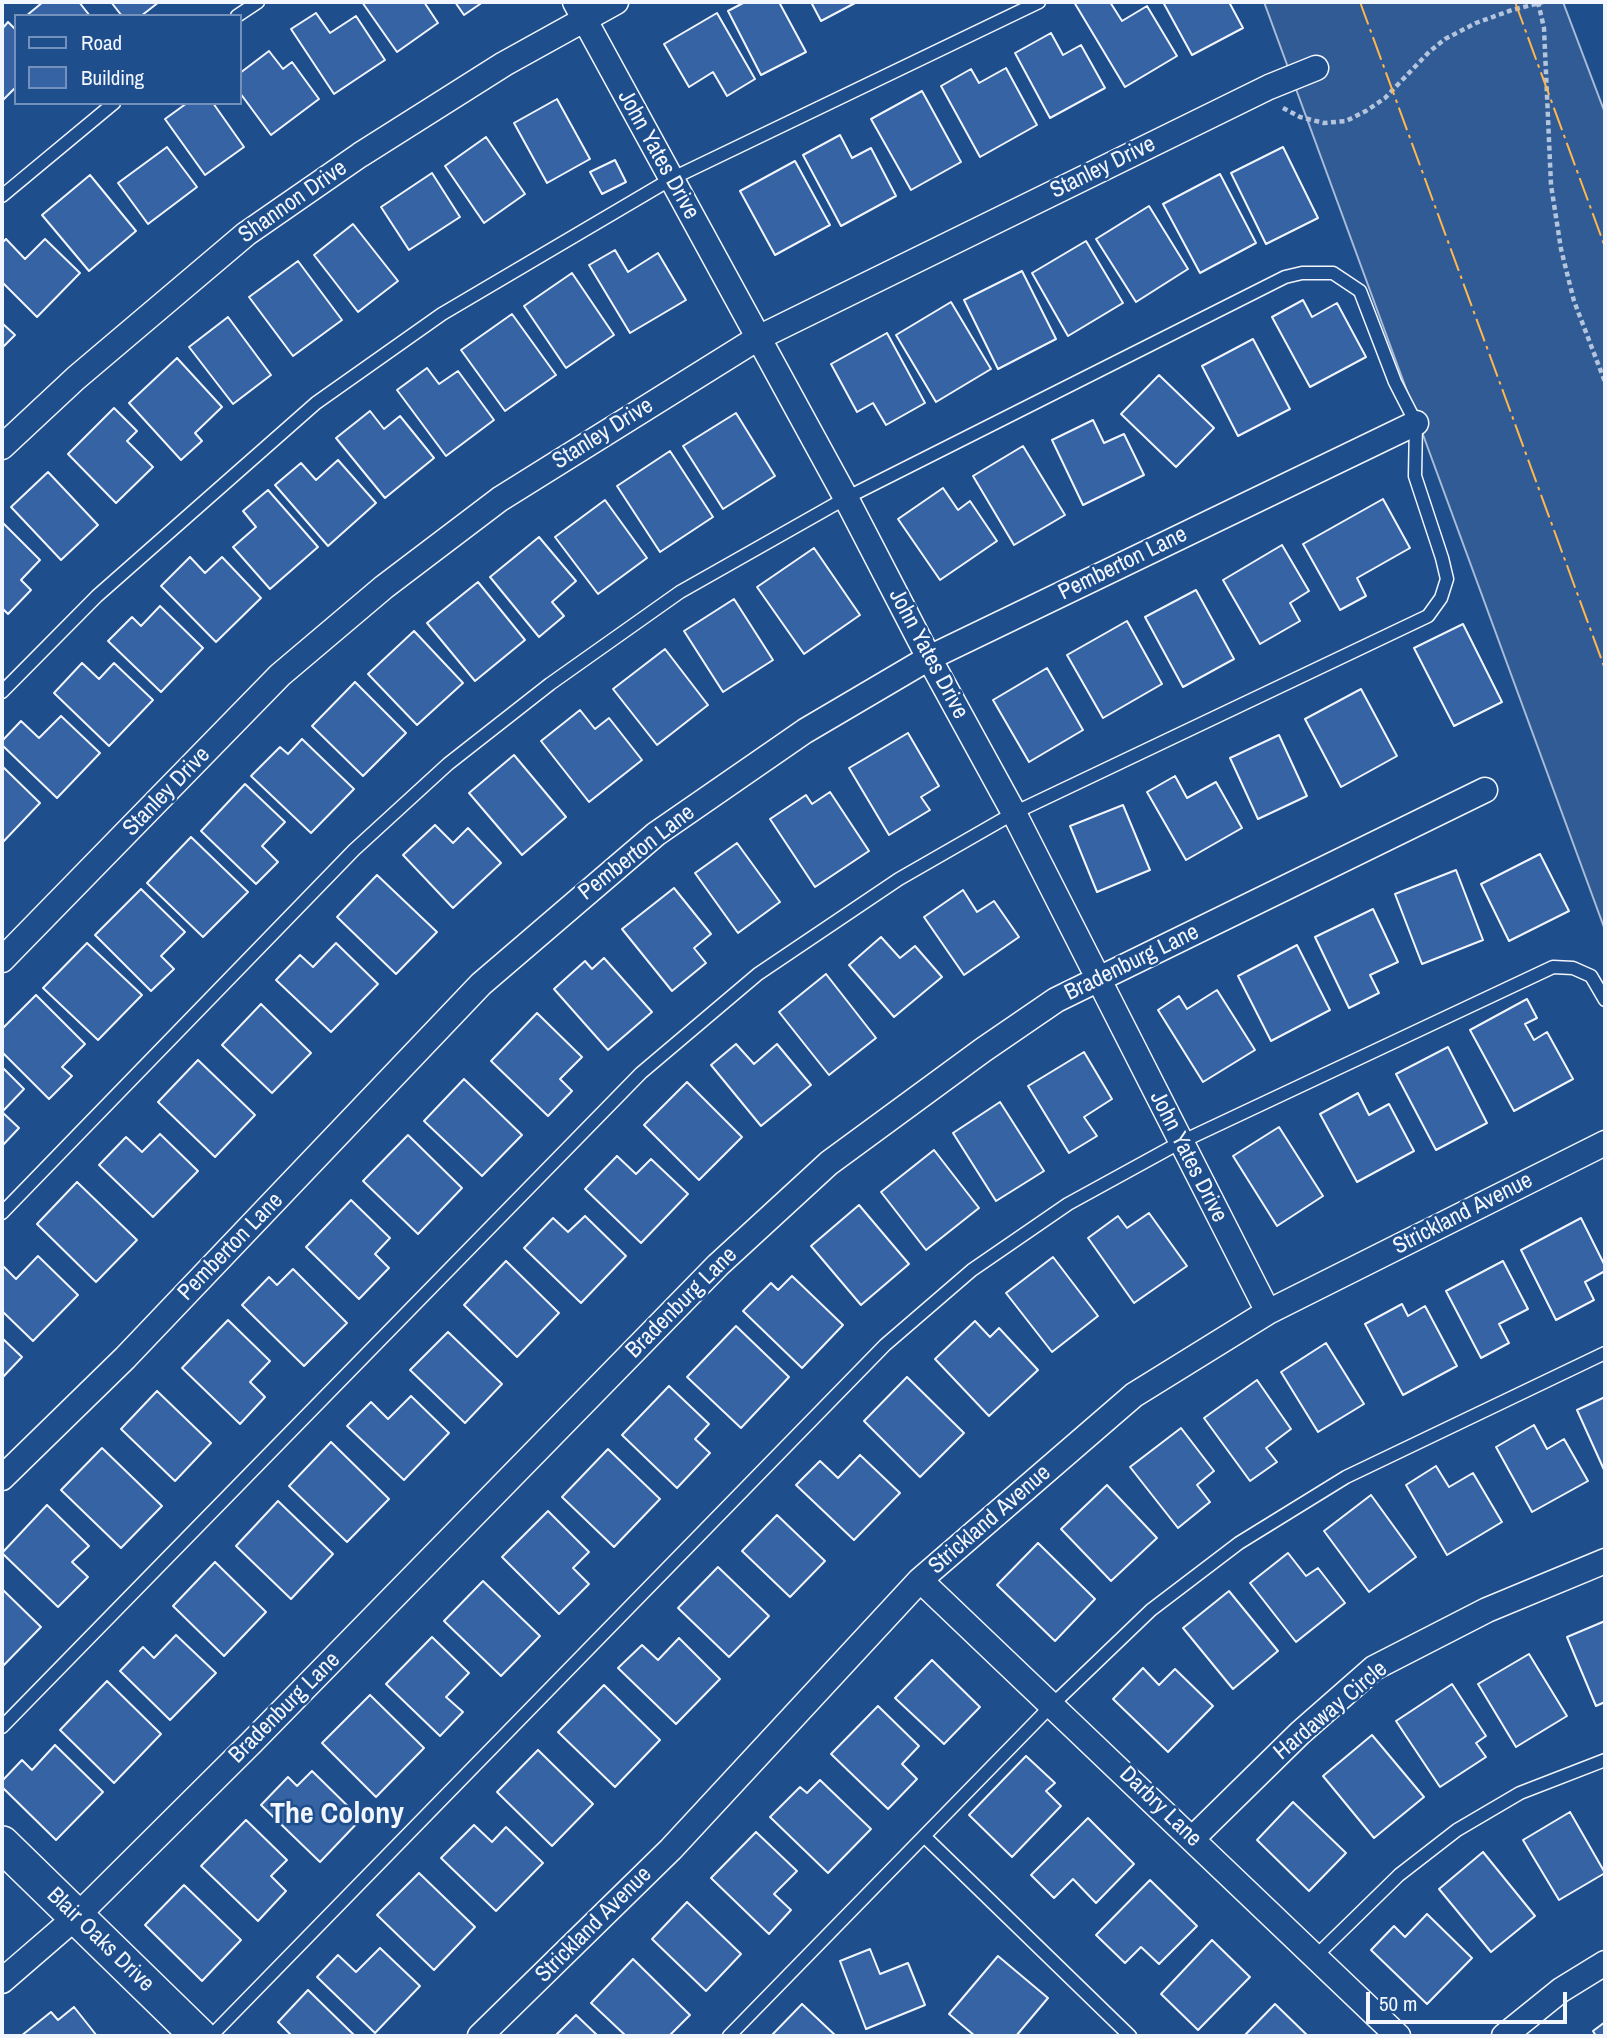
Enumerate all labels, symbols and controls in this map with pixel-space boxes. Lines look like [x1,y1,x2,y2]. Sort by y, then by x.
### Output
legend [14,14,242,105]
text: Road [81,28,122,57]
text: Building [81,63,144,92]
street label: John Yates Drive [611,86,705,224]
street label: Stanley Drive [1046,131,1160,205]
street label: Shannon Drive [234,155,352,249]
street label: Stanley Drive [548,392,658,476]
street label: Pemberton Lane [1054,521,1192,607]
street label: John Yates Drive [882,584,974,724]
street label: Stanley Drive [118,742,216,842]
street label: Pemberton Lane [574,799,700,907]
street label: Bradenburg Lane [1060,919,1204,1007]
street label: John Yates Drive [1143,1087,1233,1227]
street label: Strickland Avenue [1389,1167,1537,1261]
street label: Pemberton Lane [173,1187,289,1307]
street label: Bradenburg Lane [621,1242,743,1364]
street label: Strickland Avenue [923,1459,1057,1581]
street label: Bradenburg Lane [224,1647,346,1769]
street label: Hardaway Circle [1269,1656,1393,1766]
street label: Darbry Lane [1113,1761,1207,1853]
district label: The Colony [270,1797,404,1833]
street label: Strickland Avenue [530,1861,658,1989]
street label: Blair Oaks Drive [41,1882,159,1998]
scale bar [1369,1979,1570,2023]
text: 50 m [1379,1989,1417,2018]

